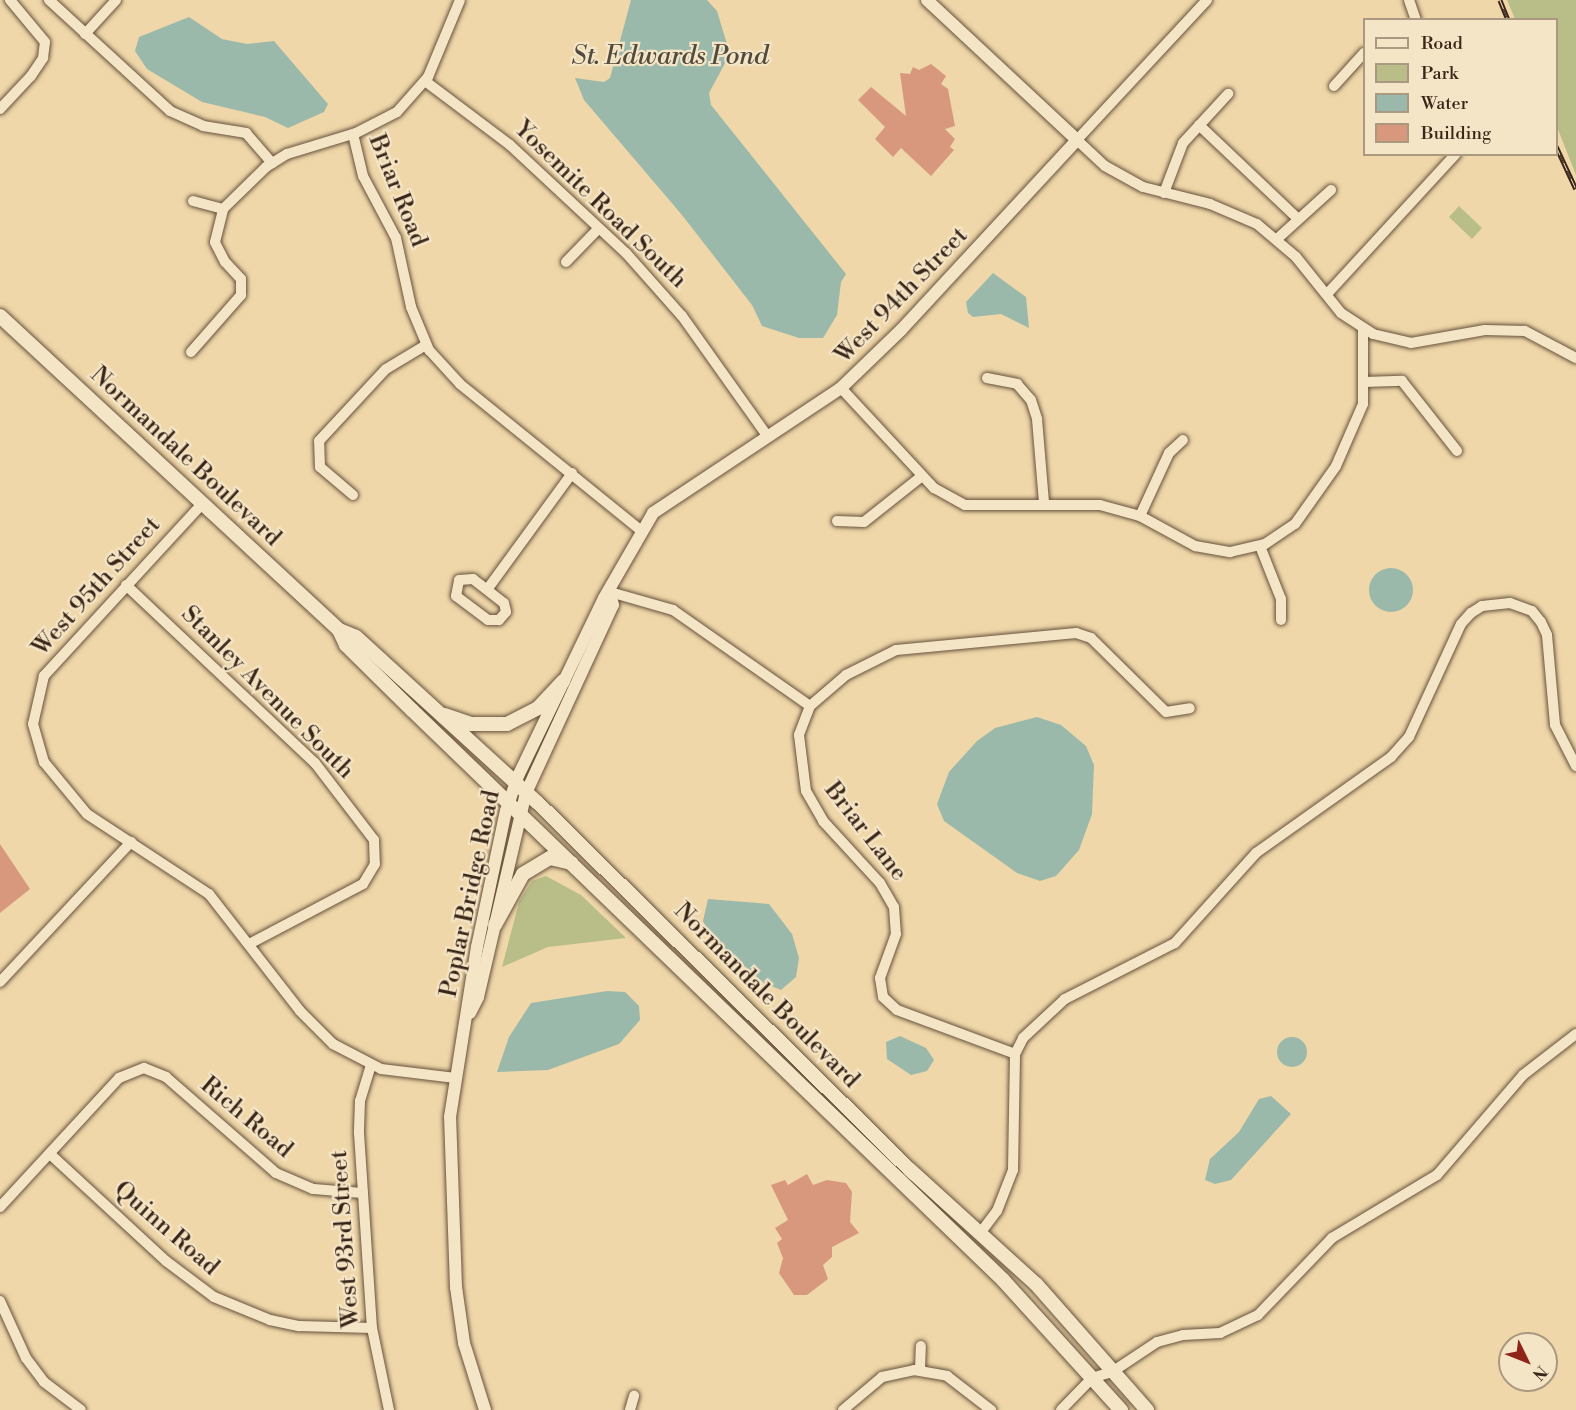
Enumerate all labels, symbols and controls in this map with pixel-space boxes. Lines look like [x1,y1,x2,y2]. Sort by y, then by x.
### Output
legend [1363,18,1558,156]
text: Road [1421,32,1463,55]
water label: St. Edwards Pond [571,41,769,73]
text: Park [1421,62,1458,85]
text: Water [1421,92,1468,115]
street label: Yosemite Road South [508,115,692,295]
text: Building [1421,122,1491,145]
street label: Briar Road [361,131,433,251]
street label: West 94th Street [830,222,974,370]
street label: Normandale Boulevard [84,361,286,553]
street label: West 95th Street [27,511,167,663]
street label: Stanley Avenue South [174,600,360,786]
street label: Briar Lane [817,777,913,887]
street label: Poplar Bridge Road [435,788,507,1000]
street label: Normandale Boulevard [667,897,865,1095]
street label: Rich Road [194,1071,298,1165]
street label: West 93rd Street [325,1149,367,1329]
street label: Quinn Road [108,1176,224,1282]
north arrow [1498,1332,1558,1392]
text: N [1528,1361,1551,1384]

